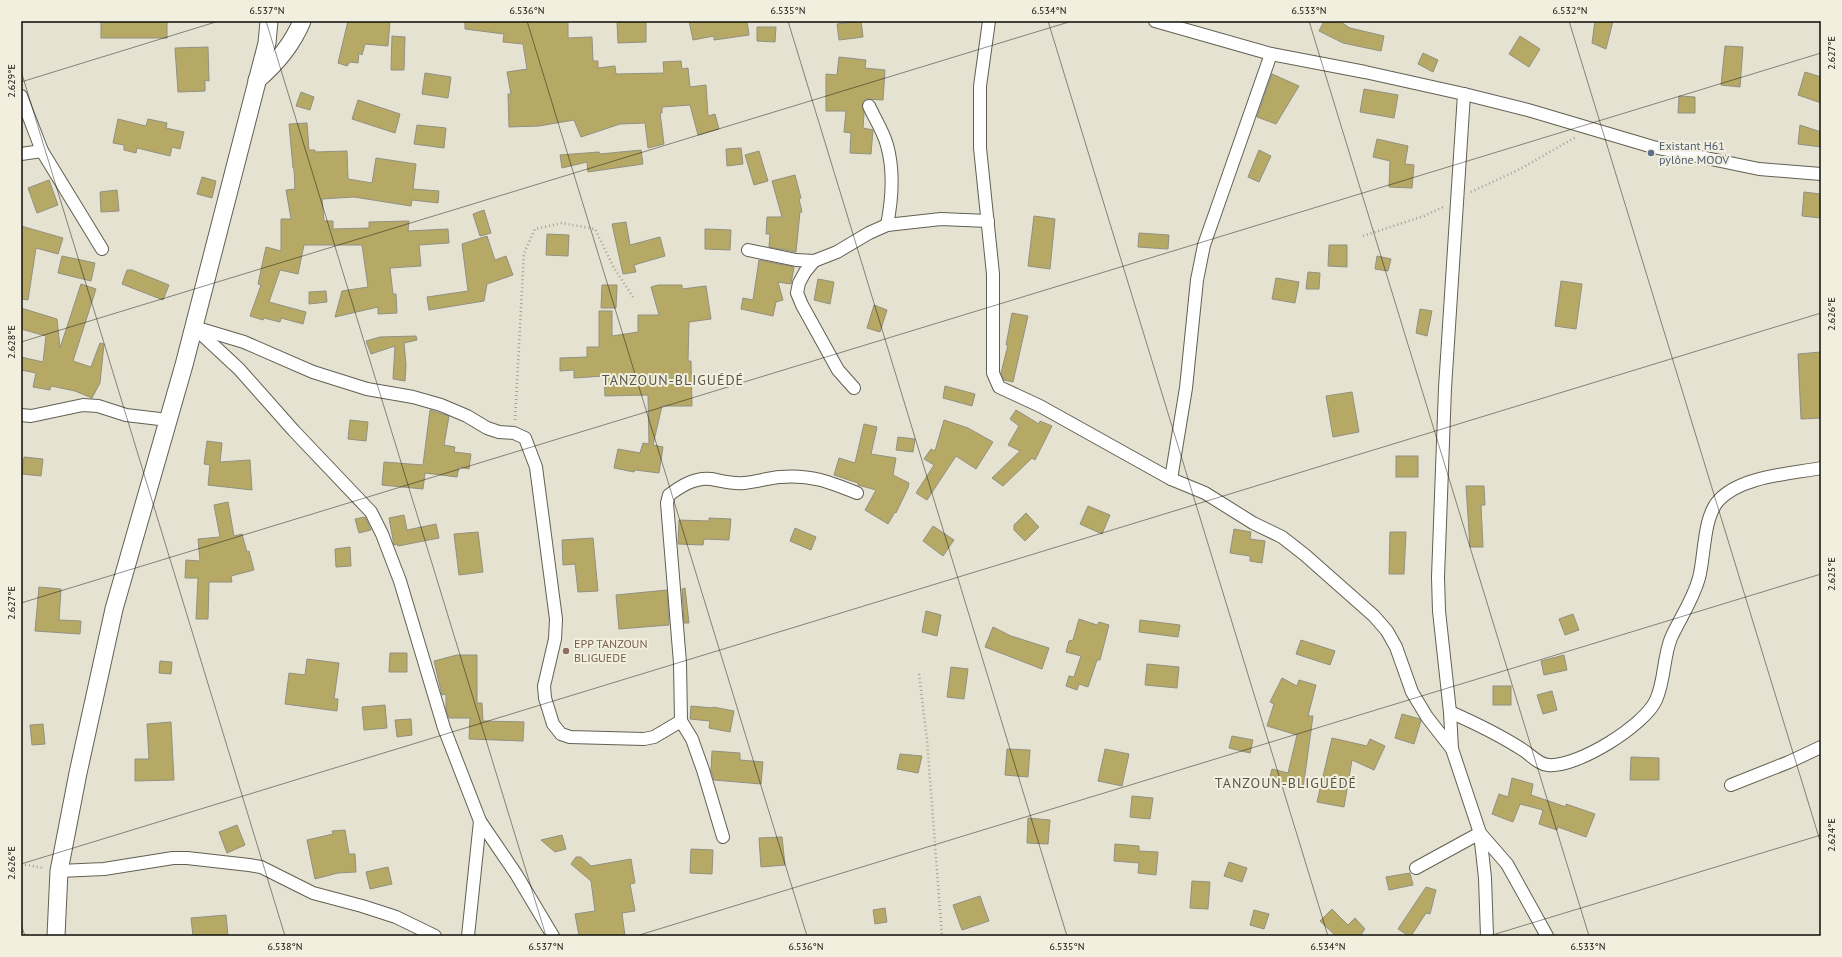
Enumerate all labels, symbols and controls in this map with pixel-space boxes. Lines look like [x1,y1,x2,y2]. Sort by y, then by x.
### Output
text: 6.537°N [250,4,284,17]
text: 6.536°N [510,4,544,17]
text: 6.535°N [771,4,805,17]
text: 6.534°N [1032,4,1066,17]
text: 6.533°N [1292,4,1326,17]
text: 6.532°N [1553,4,1587,17]
text: 2.627°E [1825,36,1838,70]
text: 2.629°E [5,64,18,98]
place label: Existant H61 pylône MOOV [1659,138,1729,167]
marker: Existant H61 pylône MOOV [1646,148,1656,158]
text: 2.626°E [1825,297,1838,331]
text: 2.628°E [5,325,18,359]
district label: TANZOUN-BLIGUÉDÉ [602,371,744,389]
text: 2.625°E [1825,557,1838,591]
text: 2.627°E [5,586,18,620]
place label: EPP TANZOUN BLIGUEDE [574,636,648,665]
marker: EPP TANZOUN BLIGUEDE [561,646,571,656]
district label: TANZOUN-BLIGUÉDÉ [1215,774,1357,792]
text: 2.624°E [1825,818,1838,852]
text: 2.626°E [5,846,18,880]
text: 6.538°N [268,940,302,953]
text: 6.537°N [529,940,563,953]
text: 6.536°N [789,940,823,953]
text: 6.535°N [1050,940,1084,953]
text: 6.534°N [1311,940,1345,953]
text: 6.533°N [1571,940,1605,953]

